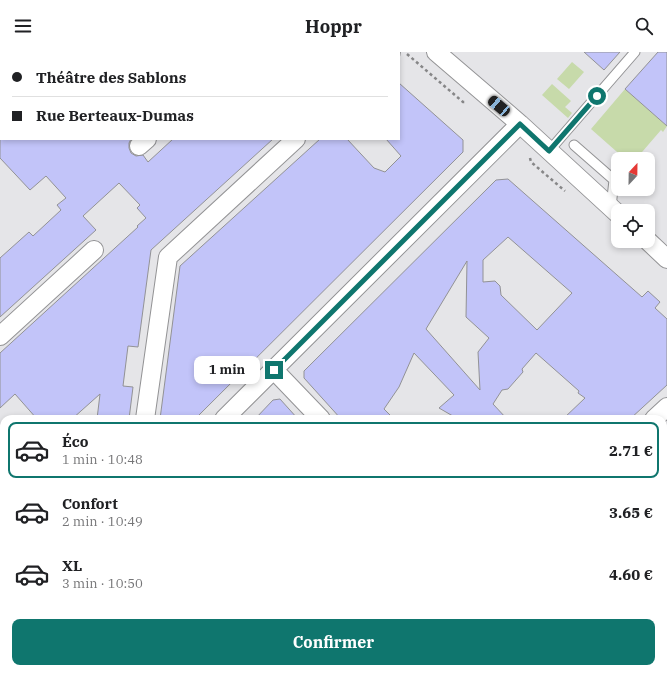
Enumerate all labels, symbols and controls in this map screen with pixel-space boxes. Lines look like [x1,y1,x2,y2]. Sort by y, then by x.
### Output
icon: menu [12,15,34,37]
text: Hoppr [305,15,362,38]
icon: search [633,15,655,37]
text: Théâtre des Sablons [36,68,186,87]
route start [588,87,606,105]
car [486,94,512,118]
text: Rue Berteaux-Dumas [36,106,194,125]
north arrow [611,152,655,196]
map controls [611,152,655,248]
button: locate [611,204,655,248]
callout: 1 min [194,356,260,384]
text: 1 min [209,361,245,378]
route end [265,361,283,379]
icon: car [14,432,50,468]
text: Éco [62,432,88,451]
text: 2.71 € [609,441,653,460]
text: 1 min · 10:48 [62,451,143,468]
icon: car [14,494,50,530]
text: Confort [62,494,118,513]
text: 3.65 € [609,503,653,522]
text: 2 min · 10:49 [62,513,143,530]
icon: car [14,556,50,592]
text: XL [62,556,82,575]
text: 4.60 € [609,565,653,584]
text: 3 min · 10:50 [62,575,143,592]
button: Confirmer [12,619,655,665]

